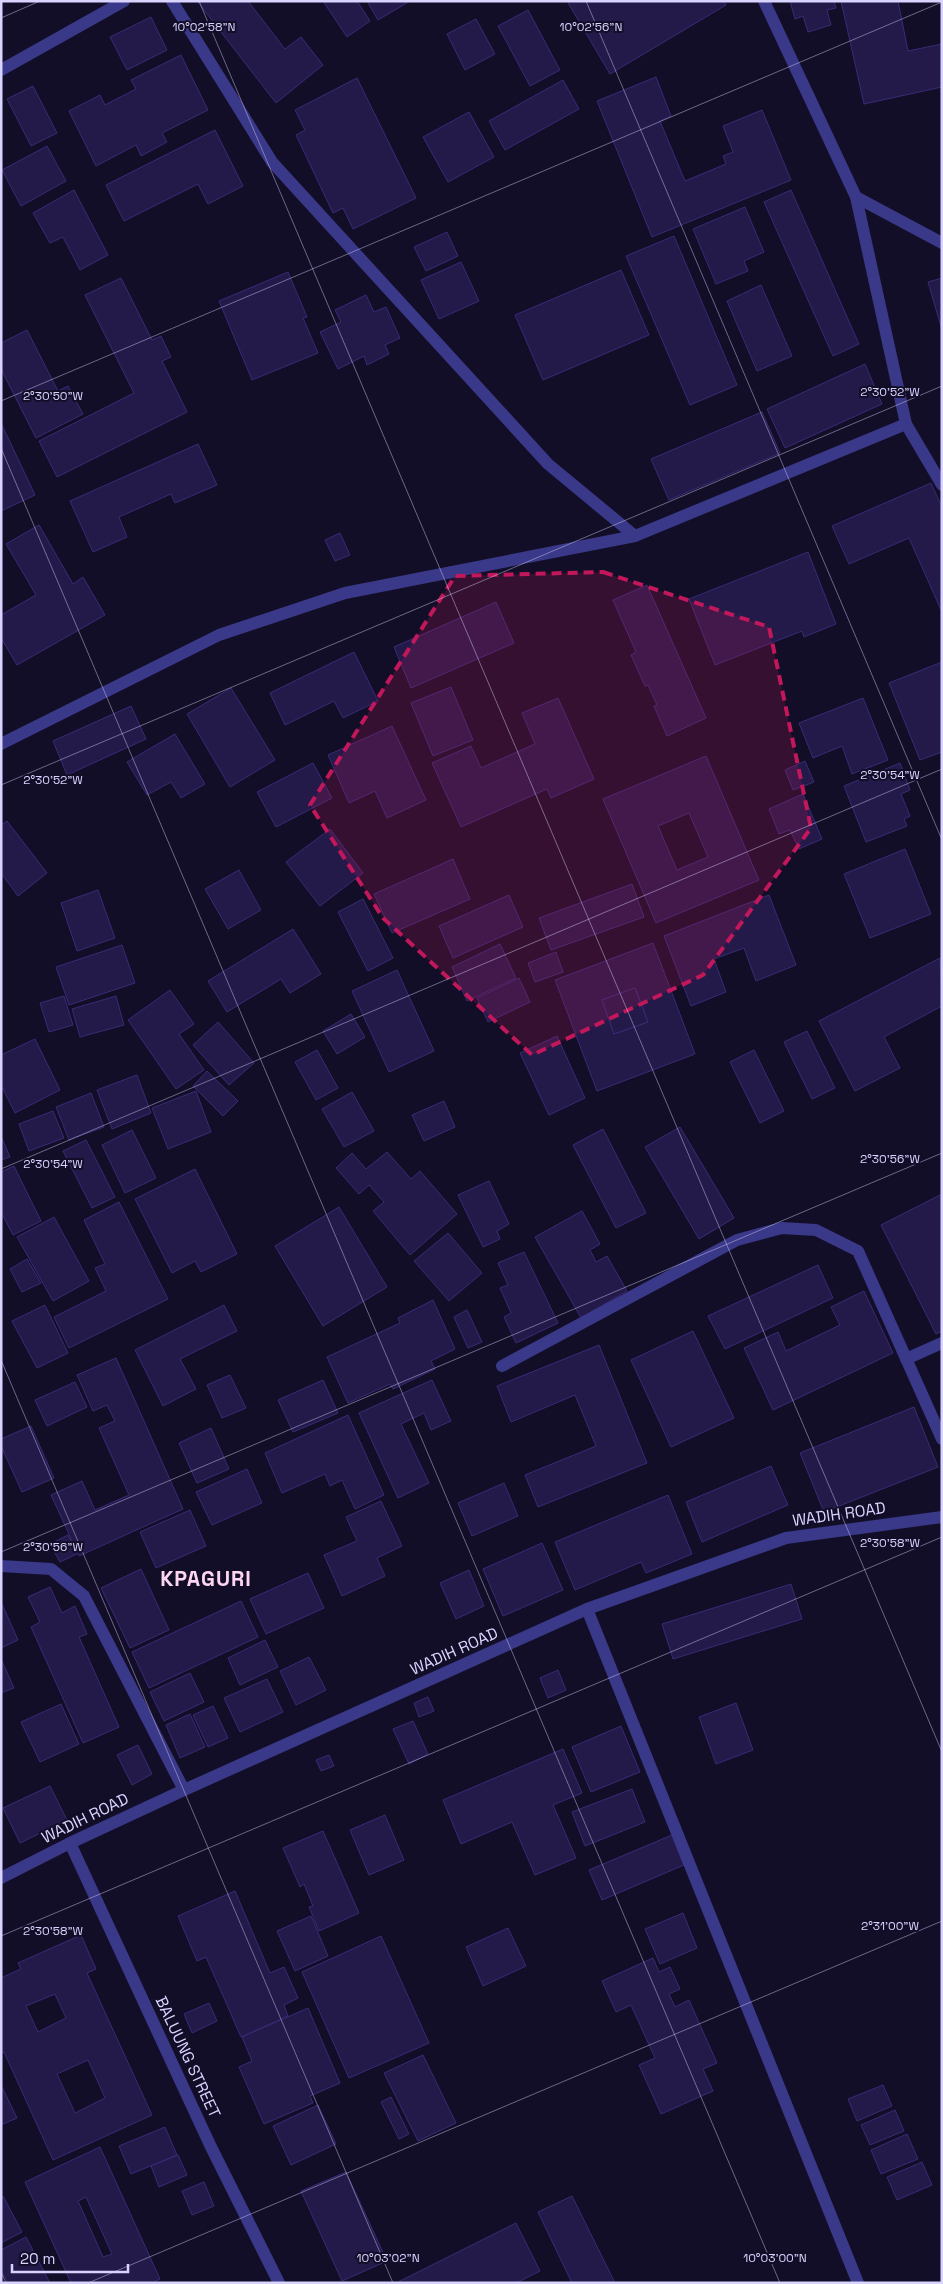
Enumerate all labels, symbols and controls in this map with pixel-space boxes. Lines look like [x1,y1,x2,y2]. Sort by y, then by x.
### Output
text: 10°02'58"N [173,19,235,35]
text: 10°02'56"N [560,19,622,35]
text: 2°30'52"W [860,384,920,400]
text: 2°30'50"W [23,388,84,404]
text: 2°30'54"W [860,767,920,783]
text: 2°30'52"W [23,772,83,788]
text: 2°30'56"W [860,1151,920,1167]
text: 2°30'54"W [23,1156,83,1172]
street label: WADIH ROAD [791,1497,887,1531]
text: 2°30'58"W [860,1535,921,1551]
text: 2°30'56"W [23,1539,83,1555]
district label: KPAGURI [160,1565,252,1592]
street label: WADIH ROAD [407,1622,501,1680]
street label: WADIH ROAD [38,1788,132,1848]
text: 2°31'00"W [861,1918,919,1934]
text: 2°30'58"W [23,1923,84,1939]
street label: BALUUNG STREET [151,1993,225,2121]
scale bar [12,2242,129,2274]
text: 20 m [20,2249,55,2268]
text: 10°03'02"N [356,2250,420,2266]
text: 10°03'00"N [743,2250,807,2266]

